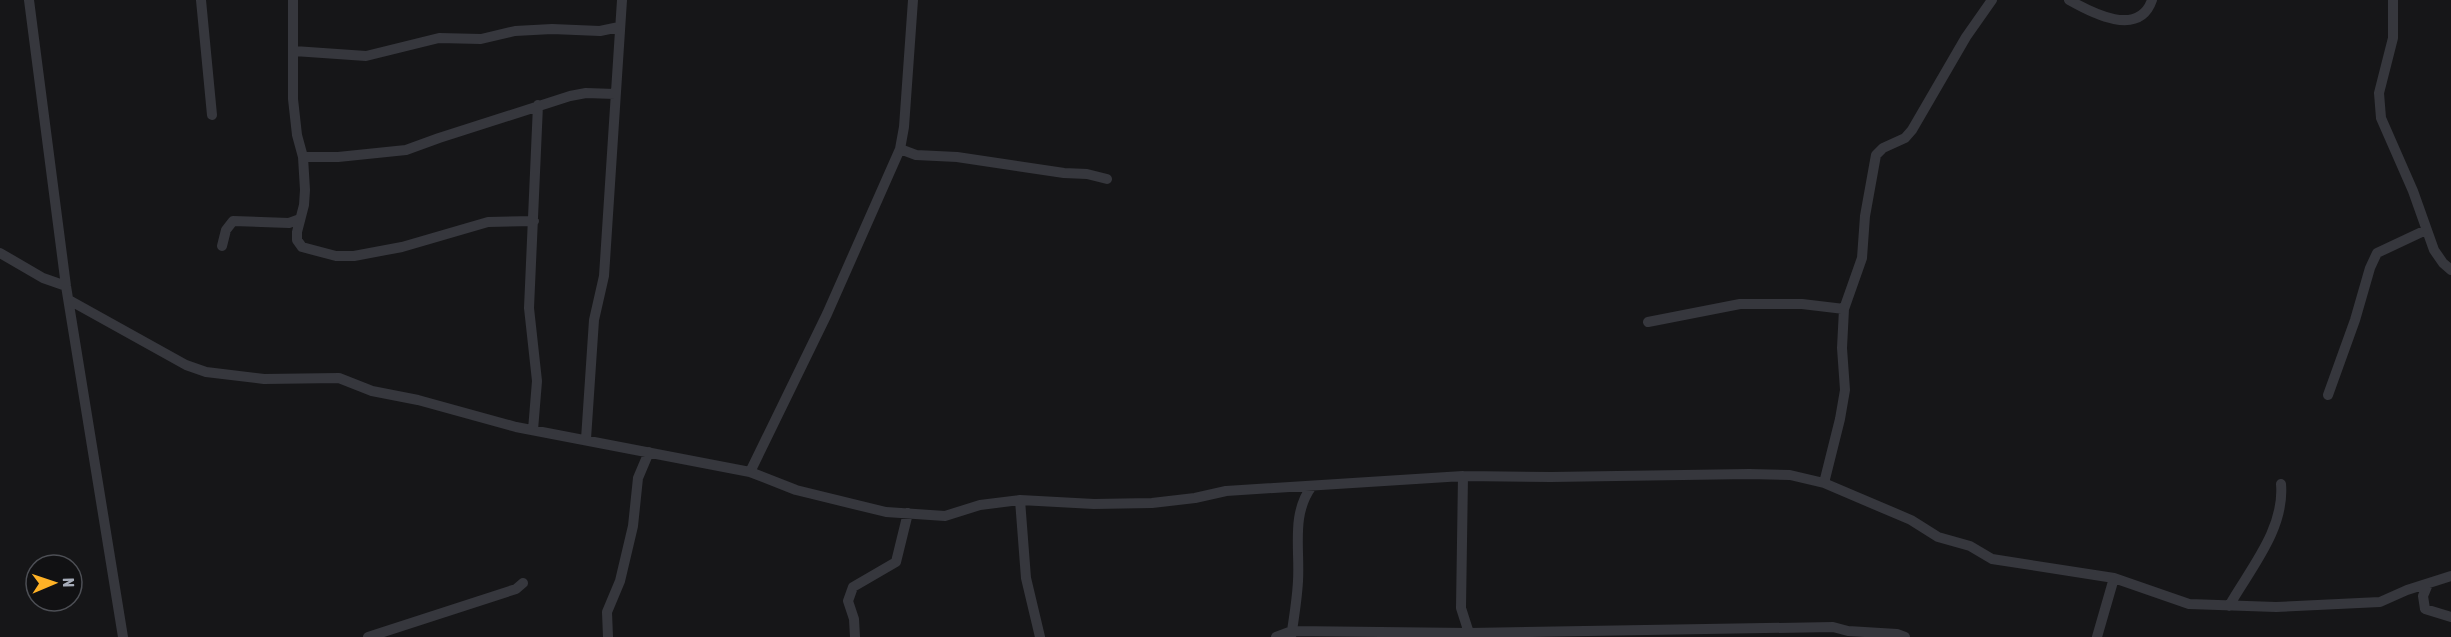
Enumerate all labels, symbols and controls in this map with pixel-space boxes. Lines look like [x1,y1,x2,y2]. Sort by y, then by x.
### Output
north arrow [24,553,84,613]
text: N [60,577,78,588]

